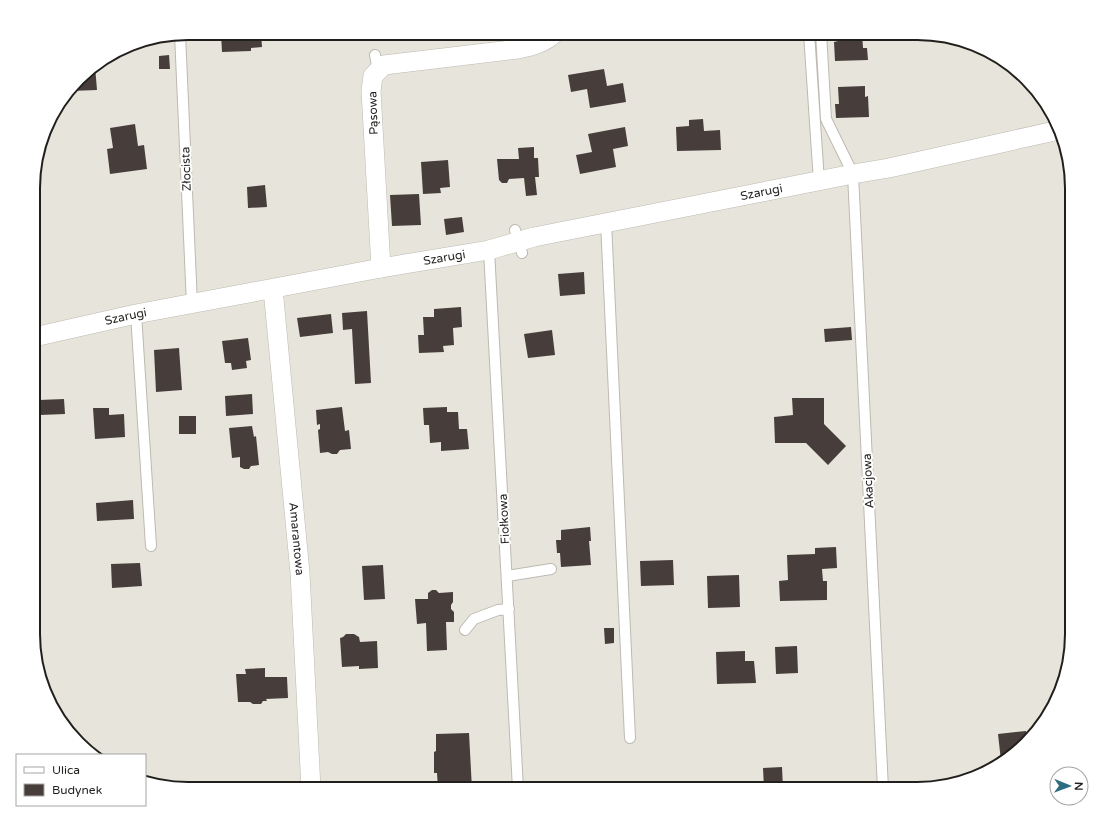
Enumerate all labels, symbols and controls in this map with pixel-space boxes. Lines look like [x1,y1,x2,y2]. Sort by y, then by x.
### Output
street label: Pąsowa [365,91,381,135]
street label: Złocista [178,147,194,191]
street label: Szarugi [739,181,784,203]
street label: Szarugi [422,247,466,268]
street label: Szarugi [103,305,148,328]
street label: Akacjowa [860,453,876,509]
street label: Fiołkowa [496,493,512,545]
street label: Amarantowa [286,502,307,576]
legend [16,754,146,806]
text: Ulica [52,763,80,777]
north arrow [1049,766,1089,806]
text: N [1072,782,1085,791]
text: Budynek [52,783,103,797]

